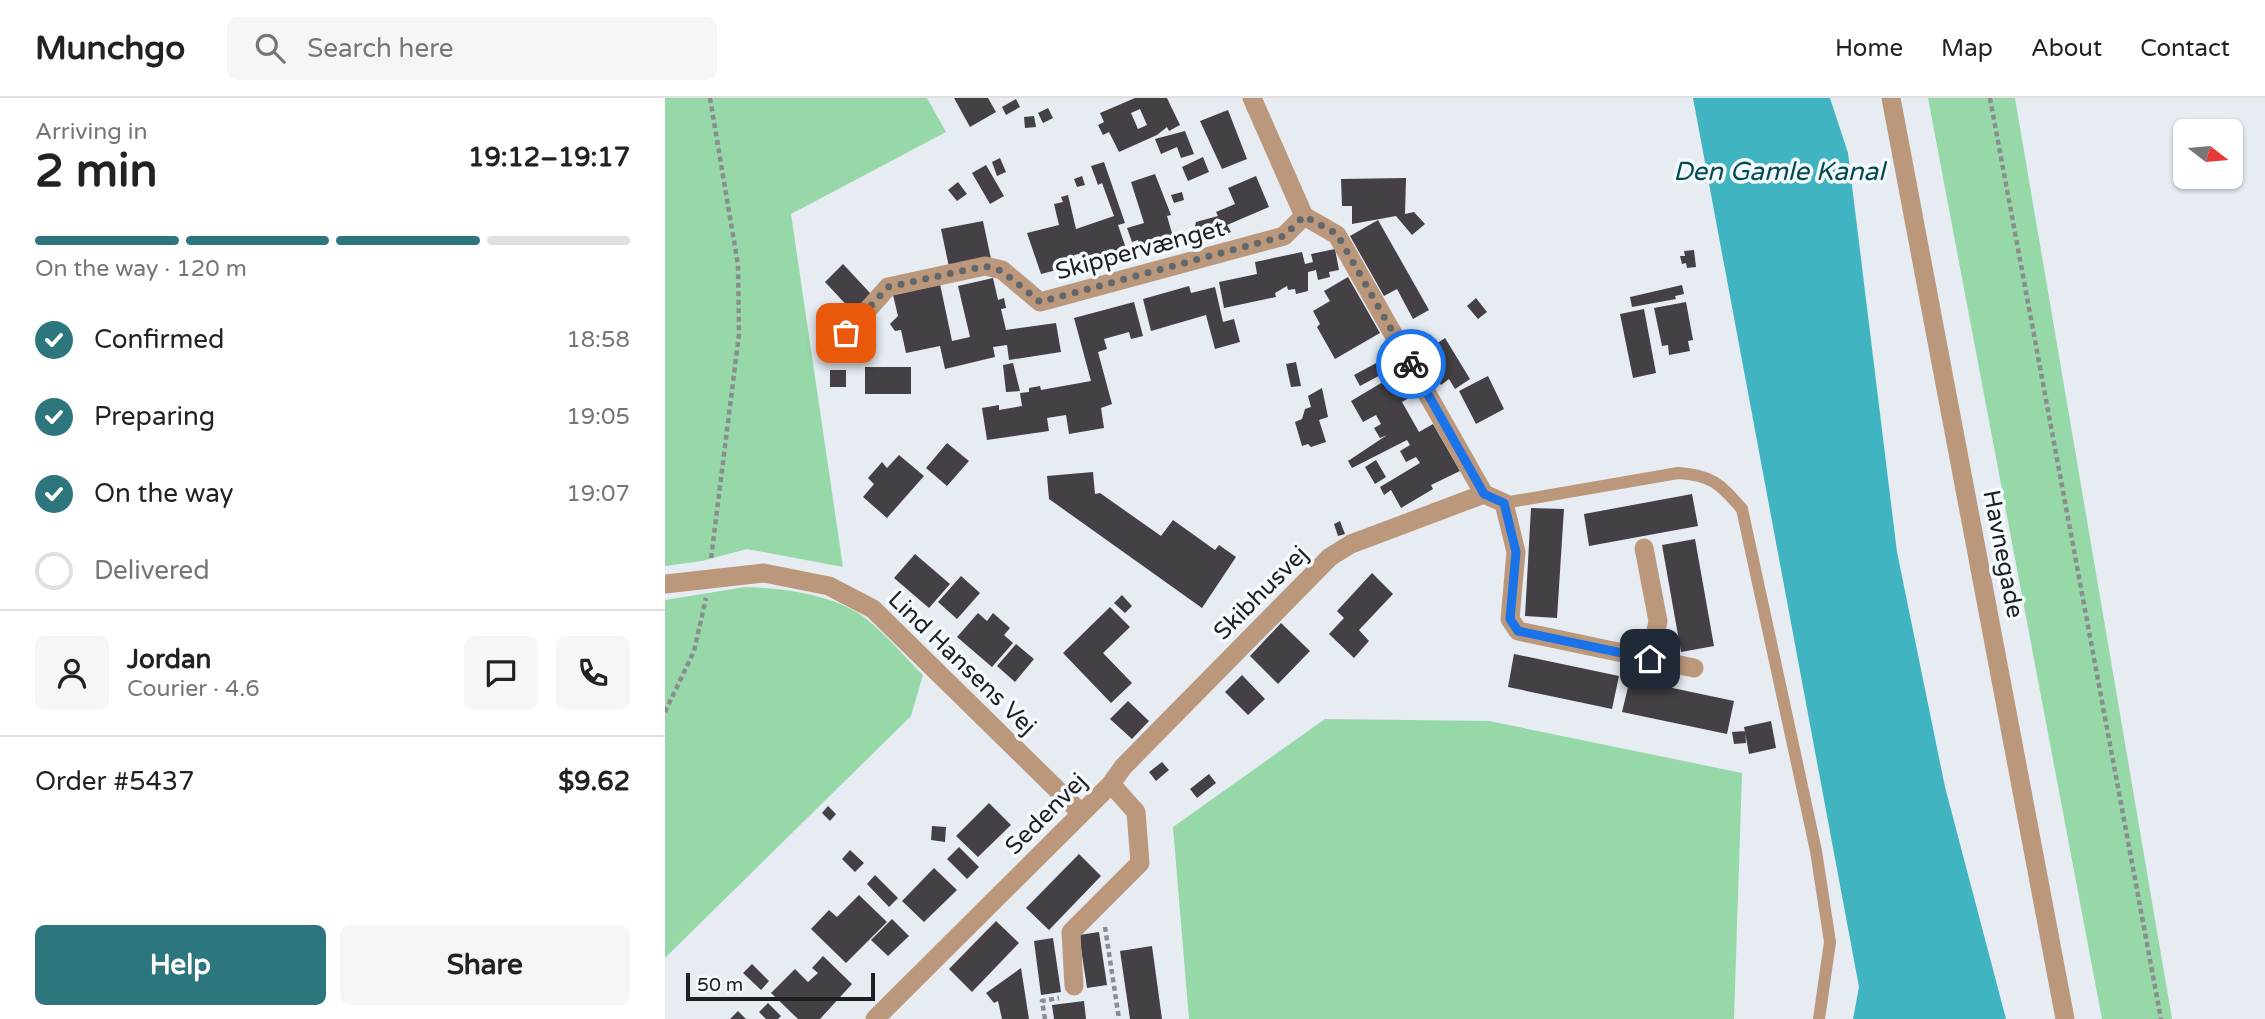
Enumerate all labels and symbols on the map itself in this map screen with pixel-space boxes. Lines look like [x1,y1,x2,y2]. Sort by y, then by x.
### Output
north arrow [2173,119,2243,189]
water label: Den Gamle Kanal [1673,156,1888,187]
street label: Skippervænget [1052,214,1228,286]
pin [816,303,876,363]
courier [1376,329,1446,399]
street label: Havnegade [1976,488,2030,620]
street label: Skibhusvej [1208,540,1314,646]
street label: Lind Hansens Vej [882,585,1042,741]
pin [1620,629,1680,689]
street label: Sedenvej [999,767,1093,861]
scale bar [686,970,875,1002]

